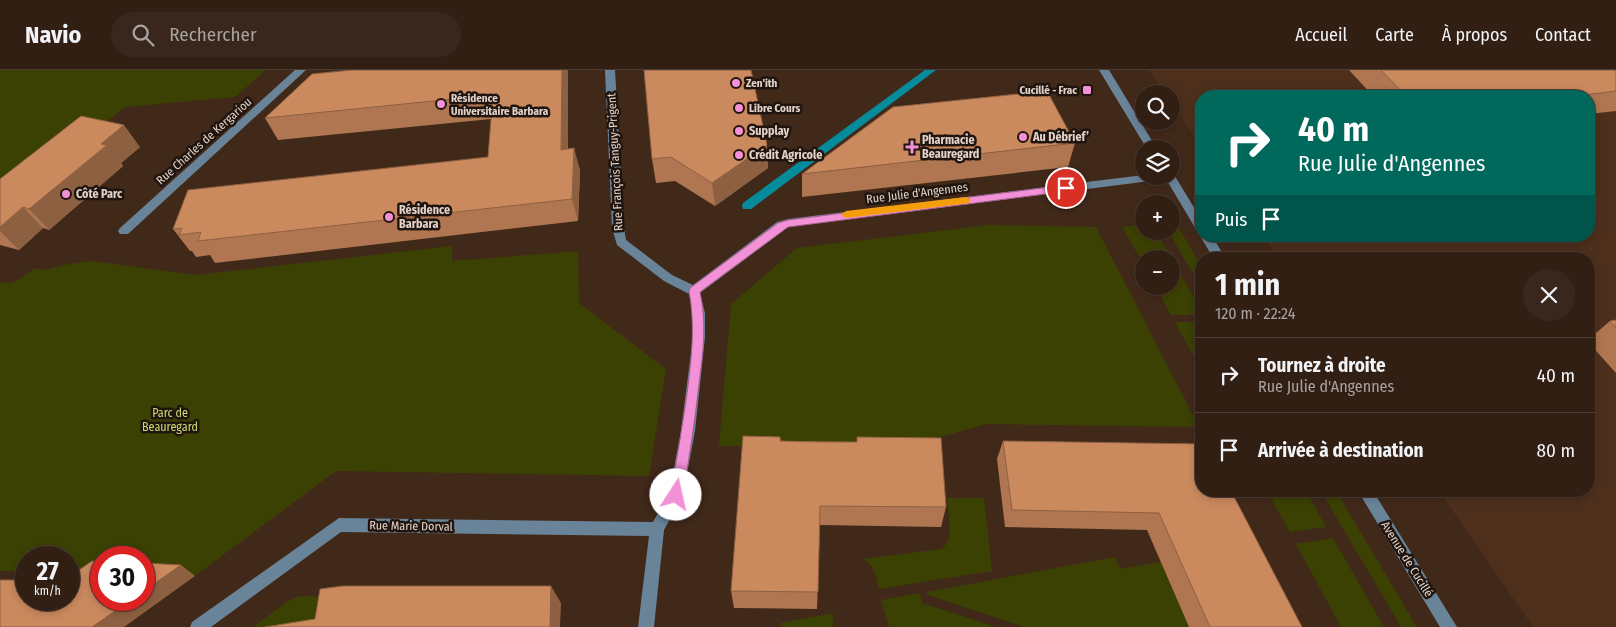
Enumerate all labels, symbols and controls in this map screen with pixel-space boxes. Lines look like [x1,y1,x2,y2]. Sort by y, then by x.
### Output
search box [111,12,461,57]
text: Navio [25,21,81,49]
icon: search [129,21,157,49]
text: Rechercher [169,23,257,46]
text: Accueil [1295,24,1347,46]
text: Carte [1375,24,1414,46]
text: À propos [1442,24,1507,46]
text: Contact [1535,24,1591,46]
marker: Zen'ith [730,77,742,89]
place label: Zen'ith [746,77,778,90]
place label: Cucillé - Frac [1019,84,1077,97]
marker: Cucillé - Frac [1081,84,1093,96]
map controls [1135,85,1180,295]
button: search [1135,85,1180,130]
place label: Résidence Universitaire Barbara [451,92,549,118]
street label: Rue François Tanguy-Prigent [604,93,626,231]
street label: Rue Charles de Kergariou [153,95,255,187]
marker: Résidence Universitaire Barbara [435,98,447,110]
marker: Libre Cours [733,102,745,114]
place label: Libre Cours [749,102,801,115]
text: 40 m [1298,108,1369,150]
icon: right [1215,110,1280,175]
place label: Supplay [749,124,789,138]
marker: Supplay [733,125,745,137]
place label: Au Débrief’ [1032,130,1089,144]
marker: Au Débrief’ [1017,131,1029,143]
place label: Pharmacie Beauregard [922,133,979,161]
button: layers [1135,140,1180,185]
marker: Pharmacie Beauregard [906,141,918,153]
place label: Crédit Agricole [749,148,822,162]
marker: Crédit Agricole [733,149,745,161]
text: Rue Julie d'Angennes [1298,150,1486,177]
pin [1045,167,1087,209]
icon: arrive [1052,174,1080,202]
street label: Rue Julie d'Angennes [865,180,969,206]
place label: Côté Parc [76,187,123,201]
marker: Côté Parc [60,188,72,200]
button: + [1135,195,1180,240]
place label: Résidence Barbara [399,203,450,231]
icon: arrive [1257,205,1285,233]
text: Puis [1215,208,1247,231]
marker: Résidence Barbara [383,211,395,223]
button: − [1135,250,1180,295]
text: 1 min [1215,267,1280,303]
button: close [1523,269,1575,321]
text: 120 m · 22:24 [1215,304,1296,323]
text: Tournez à droite [1258,354,1386,377]
icon: right [1215,361,1243,389]
text: 40 m [1537,364,1575,387]
text: Rue Julie d'Angennes [1258,377,1394,396]
park label: Parc de Beauregard [142,406,198,434]
icon: arrive [1215,436,1243,464]
text: Arrivée à destination [1258,439,1424,462]
text: 80 m [1537,439,1575,462]
position arrow [649,468,701,520]
street label: Rue Marie Dorval [369,518,453,534]
street label: Avenue de Cucillé [1378,519,1436,599]
speed limit sign: 30 [90,546,155,611]
text: 27 [36,557,59,587]
text: km/h [34,584,61,598]

